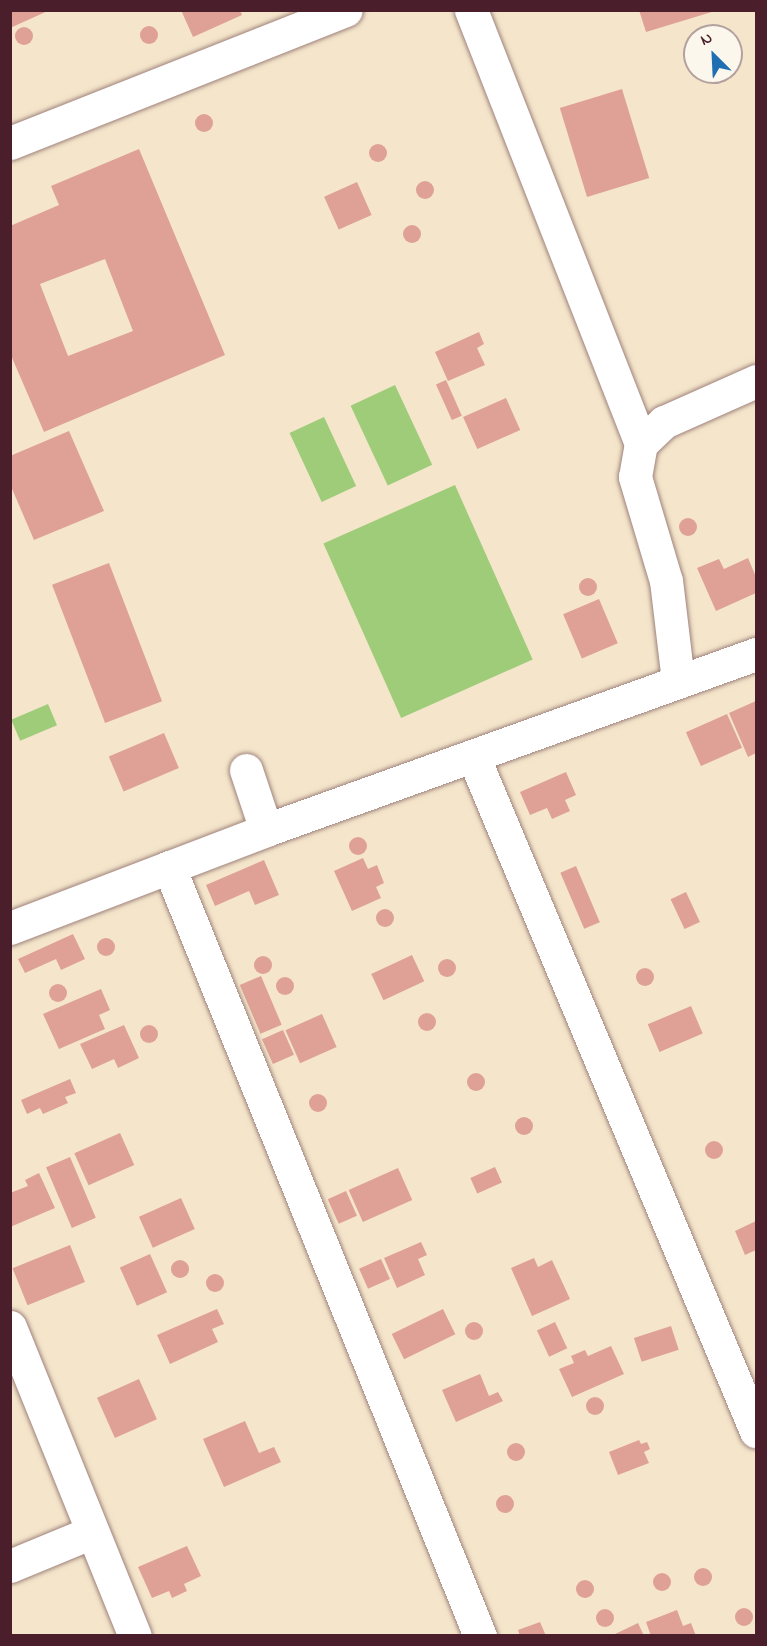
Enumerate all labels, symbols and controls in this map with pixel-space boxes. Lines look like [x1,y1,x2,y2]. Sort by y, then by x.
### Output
north arrow [683,24,743,84]
text: N [697,26,716,53]

